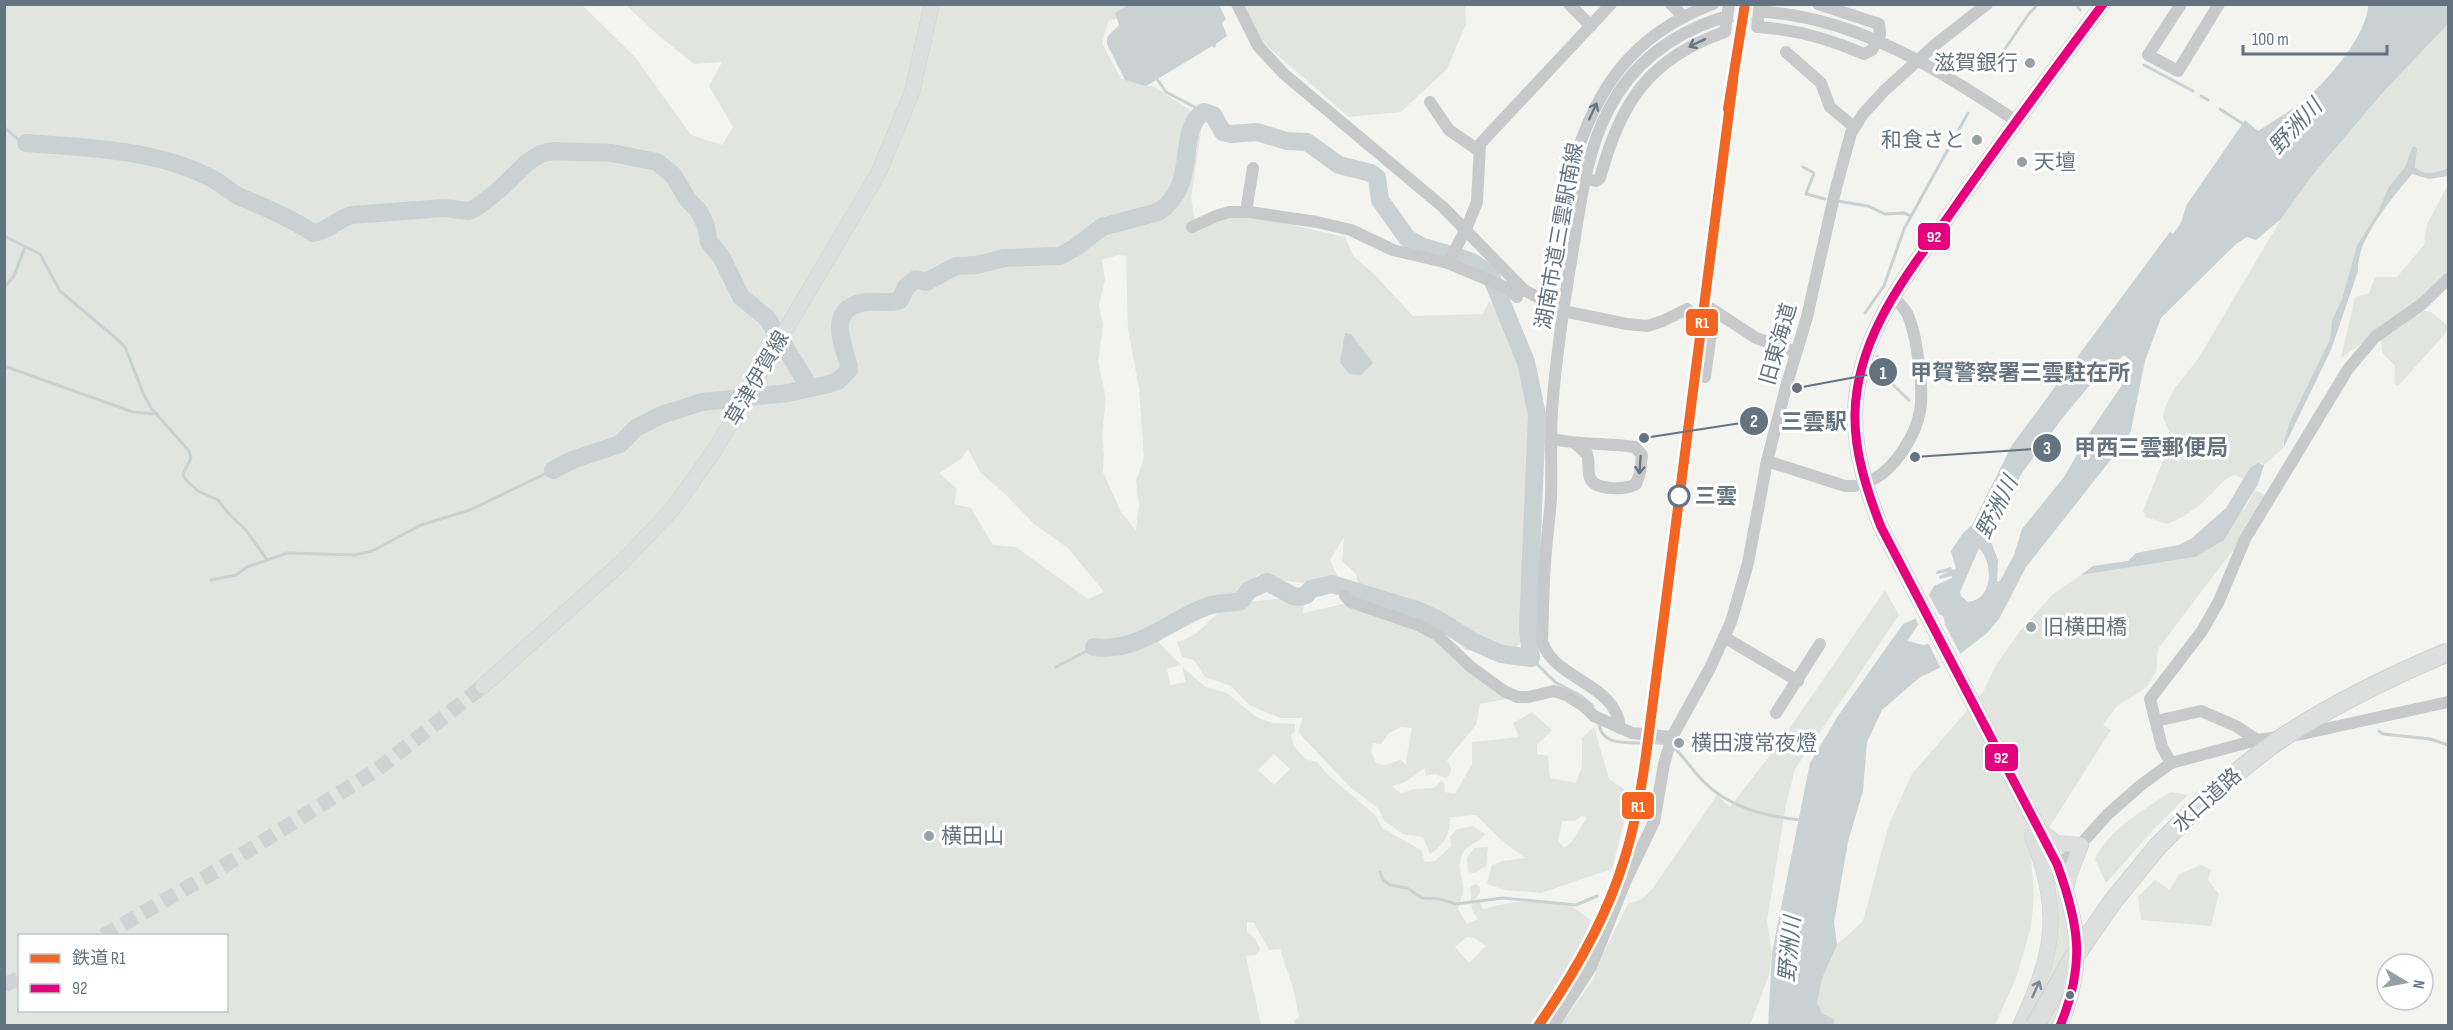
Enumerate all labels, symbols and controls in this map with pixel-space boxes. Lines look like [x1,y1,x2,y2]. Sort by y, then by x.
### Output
scale bar [2243,18,2387,56]
text: 100 m [2252,29,2289,50]
one-way arrow [1688,37,1706,49]
place label: 滋賀銀行 [1934,51,2018,76]
marker: 滋賀銀行 [2023,56,2037,70]
water label: 野洲川 [2264,92,2330,160]
one-way arrow [1588,103,1600,121]
place label: 和食さと [1881,128,1965,153]
marker: 和食さと [1970,133,1984,147]
street label: 湖南市道三雲駅南線 [1531,141,1588,331]
place label: 天壇 [2034,150,2076,175]
marker: 天壇 [2015,155,2029,169]
line badge: 92 [1917,222,1951,251]
text: 92 [1927,228,1941,247]
street label: 旧東海道 [1755,300,1802,388]
line badge: R1 [1685,308,1719,337]
text: R1 [1695,314,1710,333]
street label: 草津伊賀線 [720,327,795,430]
callout: 甲賀警察署三雲駐在所 [1868,352,2142,392]
text: 甲賀警察署三雲駐在所 [1910,360,2130,387]
text: 1 [1879,363,1887,384]
callout: 三雲駅 [1739,401,1859,441]
text: 三雲駅 [1781,409,1847,436]
text: 2 [1750,411,1758,432]
callout: 甲西三雲郵便局 [2032,428,2240,468]
text: 甲西三雲郵便局 [2074,435,2228,462]
text: 3 [2043,438,2051,459]
one-way arrow [1635,454,1646,474]
water label: 野洲川 [1970,470,2025,543]
place label: 三雲 [1695,484,1737,509]
marker: 三雲 [1668,485,1690,507]
place label: 旧横田橋 [2043,615,2127,640]
marker: 旧横田橋 [2024,620,2038,634]
place label: 横田渡常夜燈 [1691,731,1817,756]
marker: 横田渡常夜燈 [1672,736,1686,750]
line badge: 92 [1984,743,2019,772]
text: 92 [1994,749,2008,768]
street label: 水口道路 [2168,763,2247,838]
line badge: R1 [1621,791,1655,820]
text: R1 [1631,798,1646,817]
place label: 横田山 [941,824,1004,849]
marker: 横田山 [922,829,936,843]
water label: 野洲川 [1774,913,1807,983]
legend [18,934,228,1012]
text: 鉄道 R1 [72,948,126,969]
north arrow [2375,952,2435,1012]
text: 92 [72,978,87,999]
text: N [2408,978,2428,990]
one-way arrow [2031,981,2042,999]
unlabelled marker [2064,989,2076,1001]

